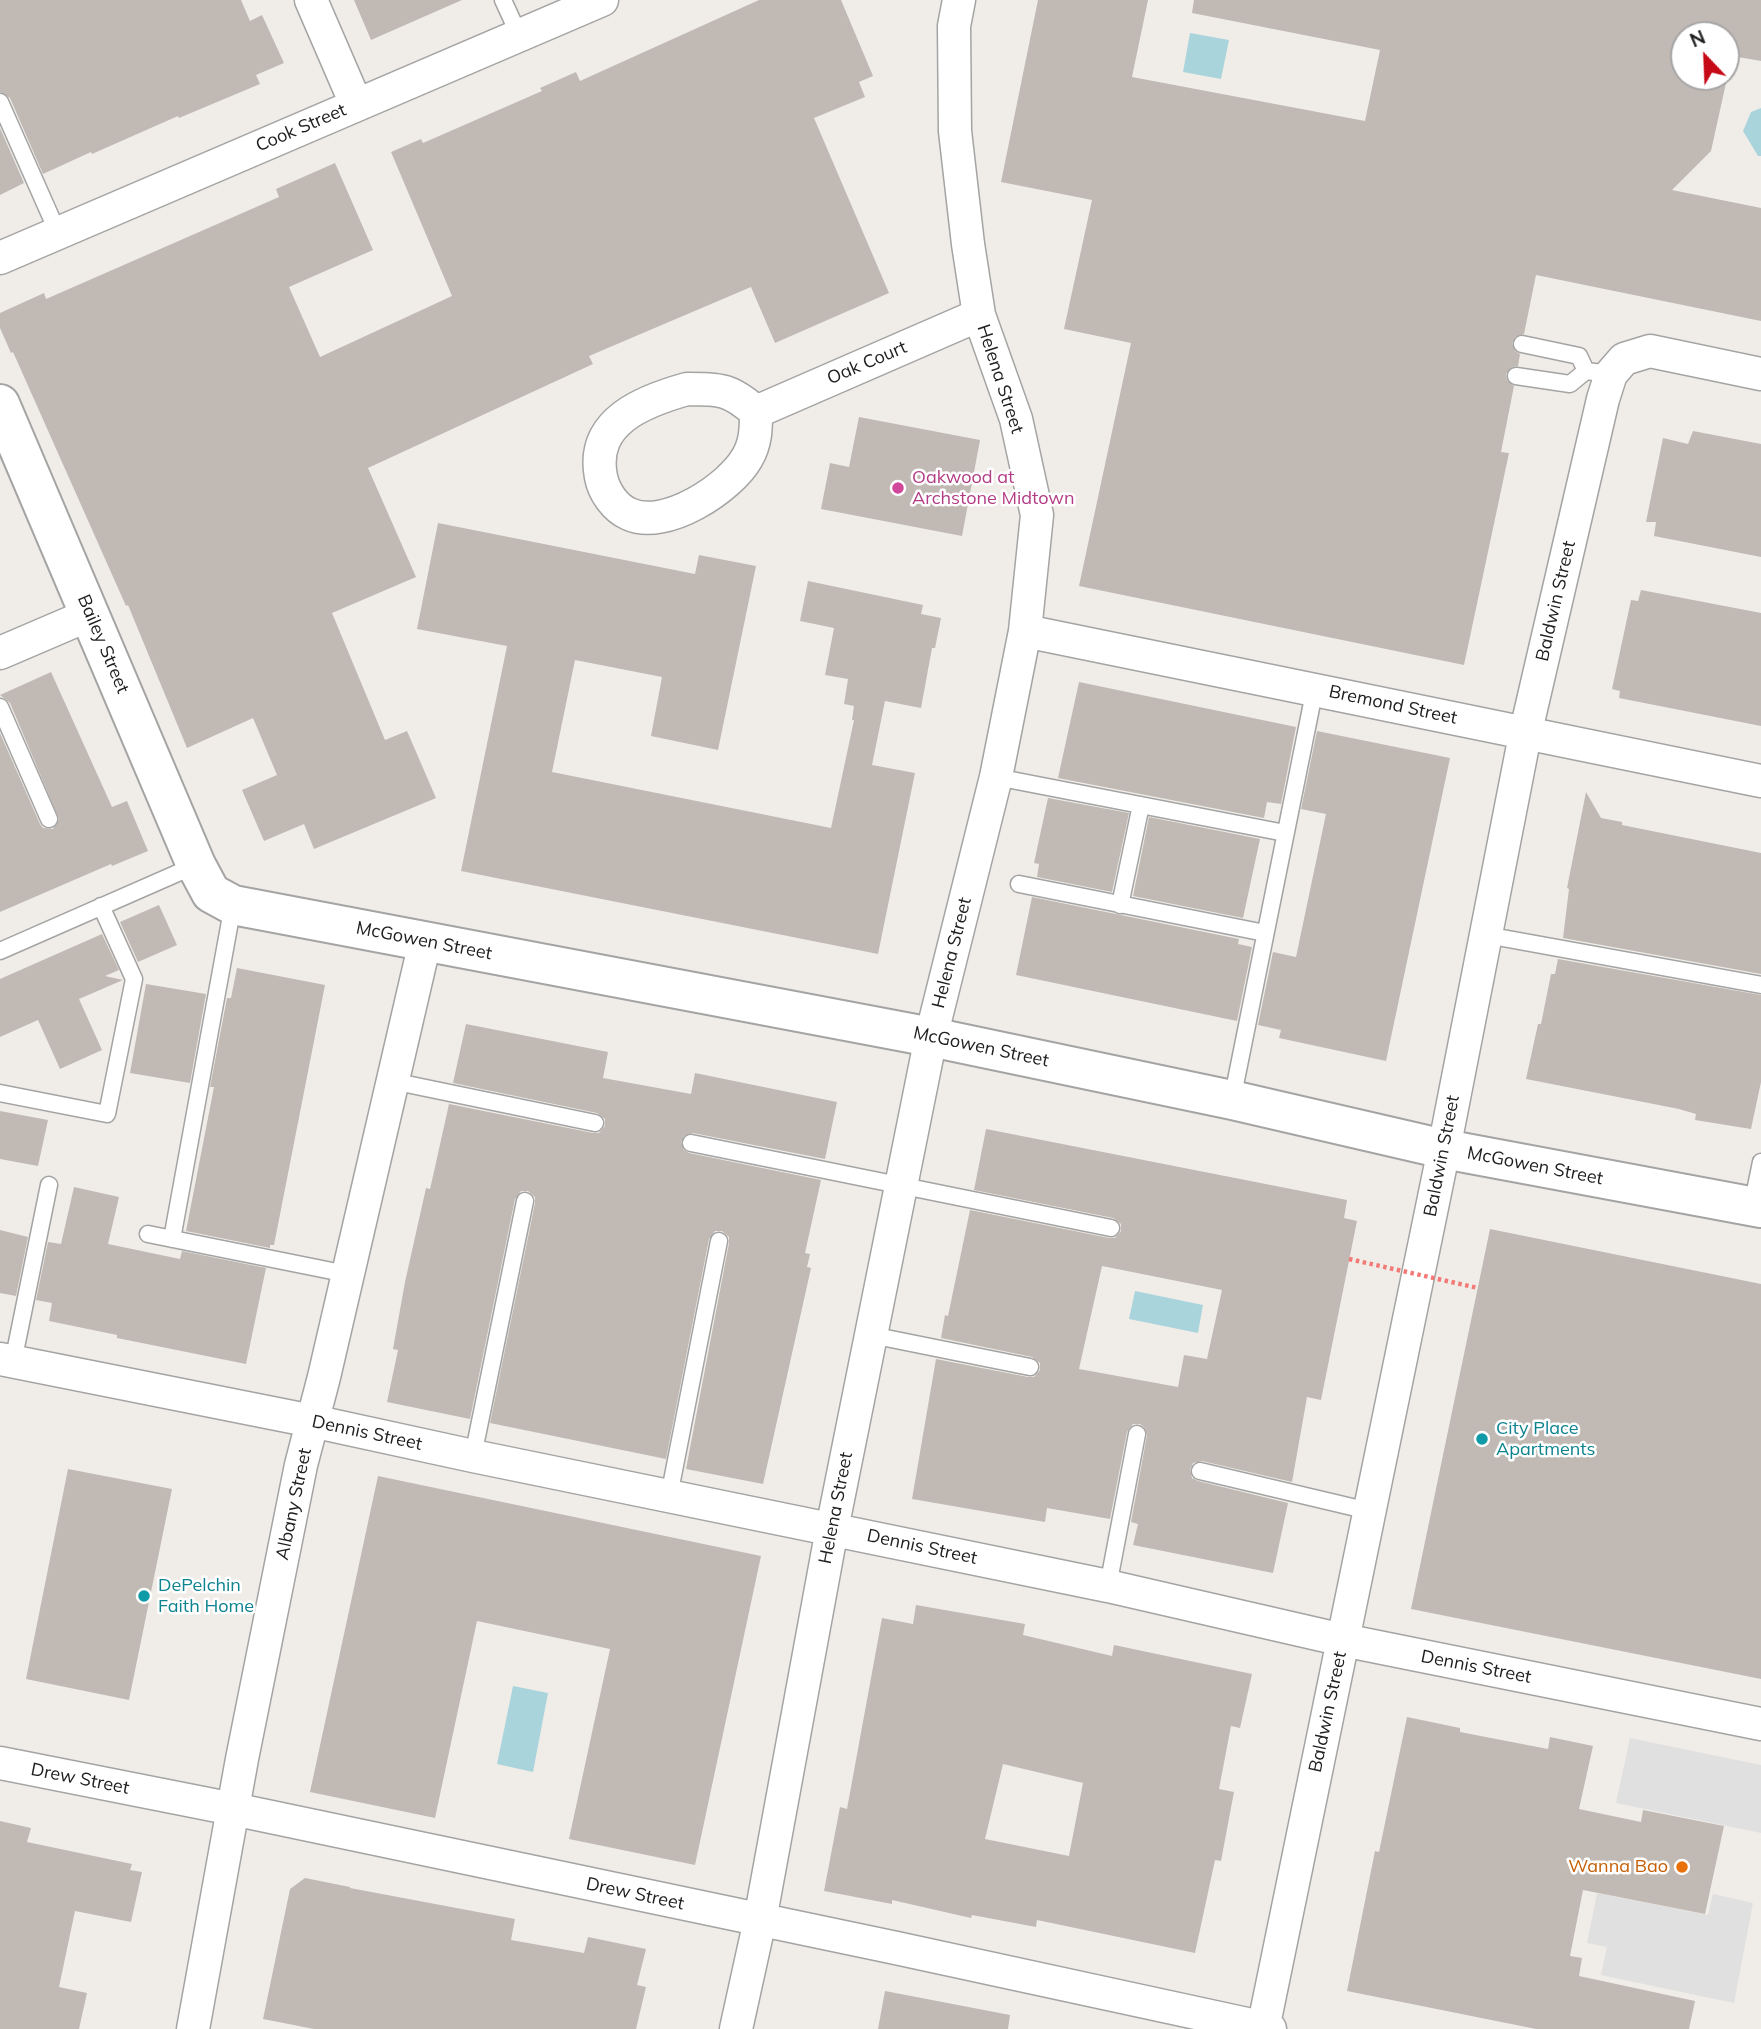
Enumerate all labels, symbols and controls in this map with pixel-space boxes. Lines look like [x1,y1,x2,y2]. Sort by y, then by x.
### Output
north arrow [1670,21,1740,91]
text: N [1686,25,1709,52]
street label: Cook Street [253,99,349,157]
street label: Helena Street [972,322,1028,436]
street label: Oak Court [824,337,910,389]
place label: Oakwood at Archstone Midtown [912,467,1075,510]
marker: Oakwood at Archstone Midtown [890,480,906,496]
street label: Baldwin Street [1532,539,1580,663]
street label: Bailey Street [72,591,134,697]
street label: Bremond Street [1327,681,1459,729]
street label: Helena Street [928,895,976,1011]
street label: McGowen Street [354,917,494,965]
street label: McGowen Street [911,1022,1051,1072]
street label: Baldwin Street [1420,1094,1464,1218]
street label: McGowen Street [1465,1142,1605,1190]
street label: Dennis Street [310,1411,424,1455]
place label: City Place Apartments [1496,1418,1596,1460]
marker: City Place Apartments [1474,1431,1490,1447]
street label: Albany Street [272,1446,316,1562]
street label: Helena Street [815,1450,857,1566]
street label: Dennis Street [865,1525,979,1569]
place label: DePelchin Faith Home [158,1575,254,1618]
marker: DePelchin Faith Home [136,1588,152,1604]
street label: Dennis Street [1419,1646,1533,1688]
street label: Baldwin Street [1305,1650,1351,1774]
street label: Drew Street [29,1759,131,1799]
place label: Wanna Bao [1568,1856,1668,1878]
marker: Wanna Bao [1674,1859,1690,1875]
street label: Drew Street [584,1873,686,1915]

